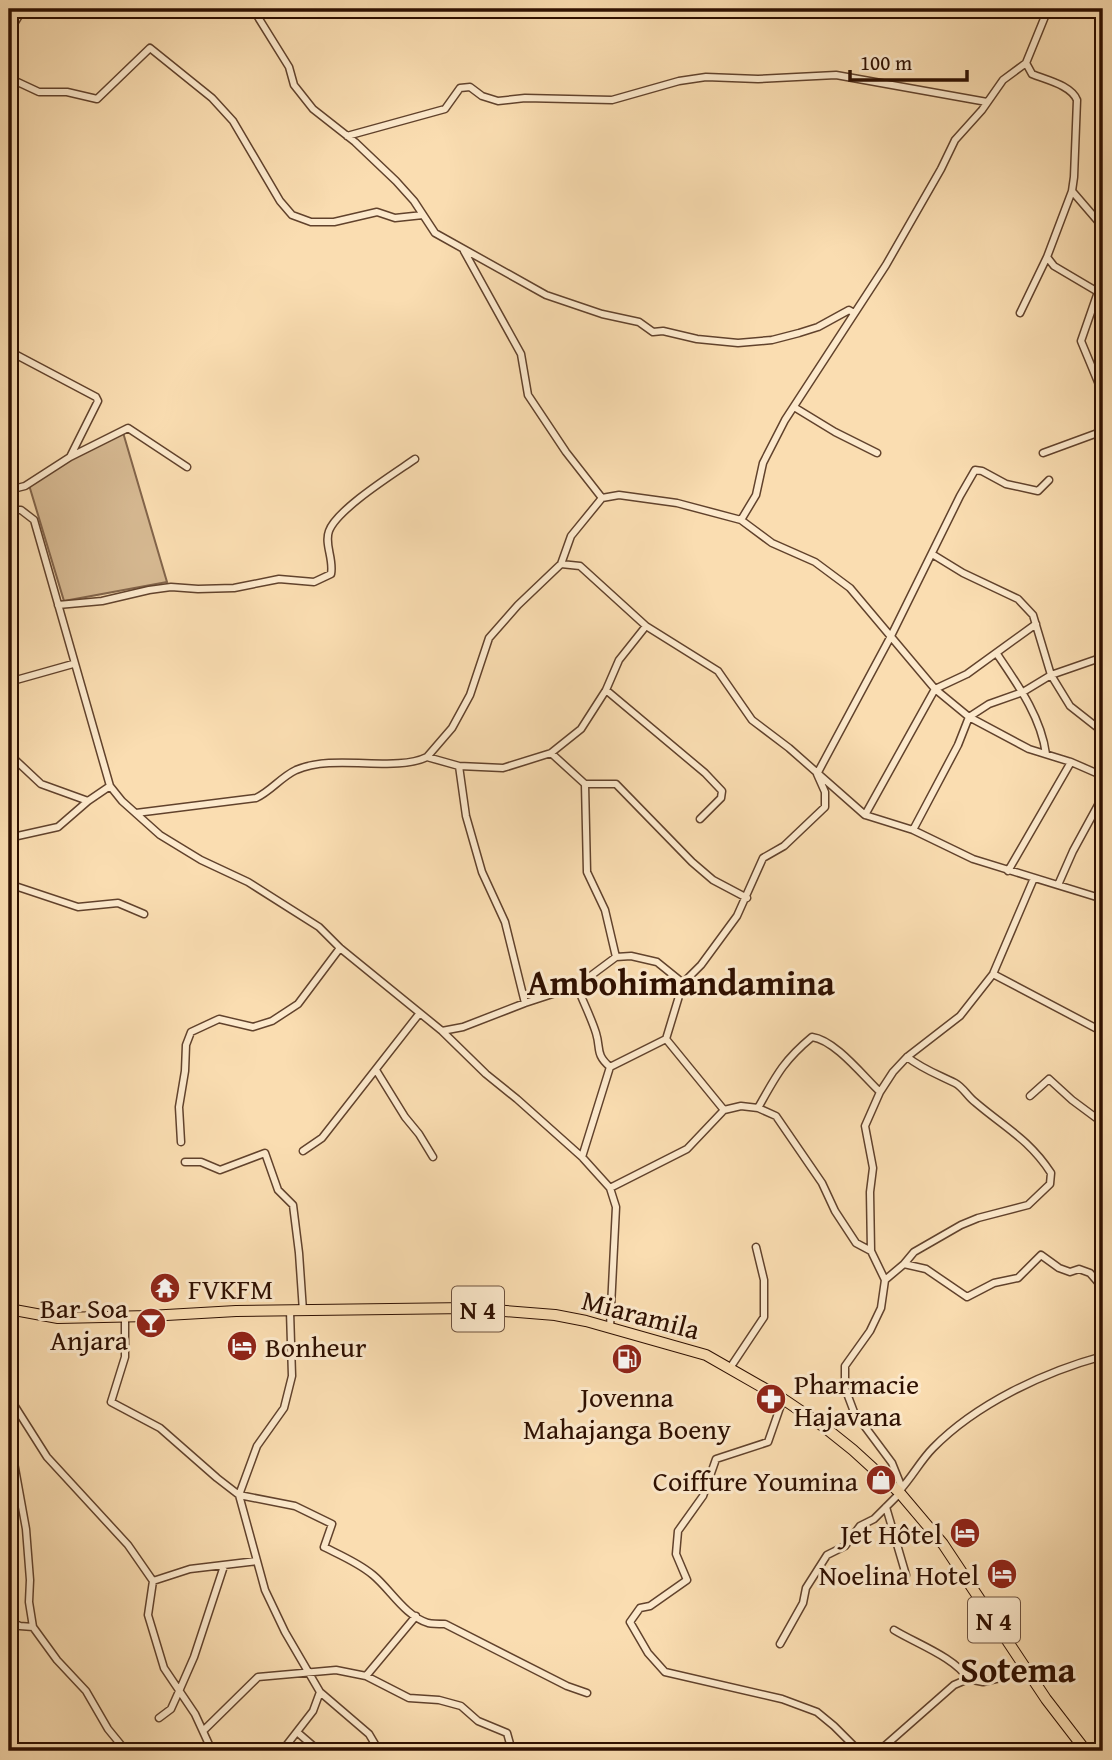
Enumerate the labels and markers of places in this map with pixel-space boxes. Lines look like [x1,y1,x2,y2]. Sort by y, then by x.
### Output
place label: FVKFM [188,1268,273,1309]
temple icon: FVKFM [148,1271,182,1305]
place label: Bar Soa Anjara [40,1287,129,1360]
bar icon: Bar Soa Anjara [134,1306,168,1340]
place label: Bonheur [265,1326,367,1367]
hotel icon: Bonheur [225,1329,259,1363]
fuel station icon: Jovenna Mahajanga Boeny [610,1342,644,1376]
place label: Pharmacie Hajavana [794,1363,919,1436]
place label: Jovenna Mahajanga Boeny [523,1376,731,1449]
pharmacy icon: Pharmacie Hajavana [754,1382,788,1416]
place label: Coiffure Youmina [653,1460,859,1501]
shop icon: Coiffure Youmina [864,1463,898,1497]
place label: Jet Hôtel [837,1513,942,1554]
hotel icon: Jet Hôtel [948,1516,982,1550]
place label: Noelina Hotel [819,1554,979,1595]
hotel icon: Noelina Hotel [985,1557,1019,1591]

